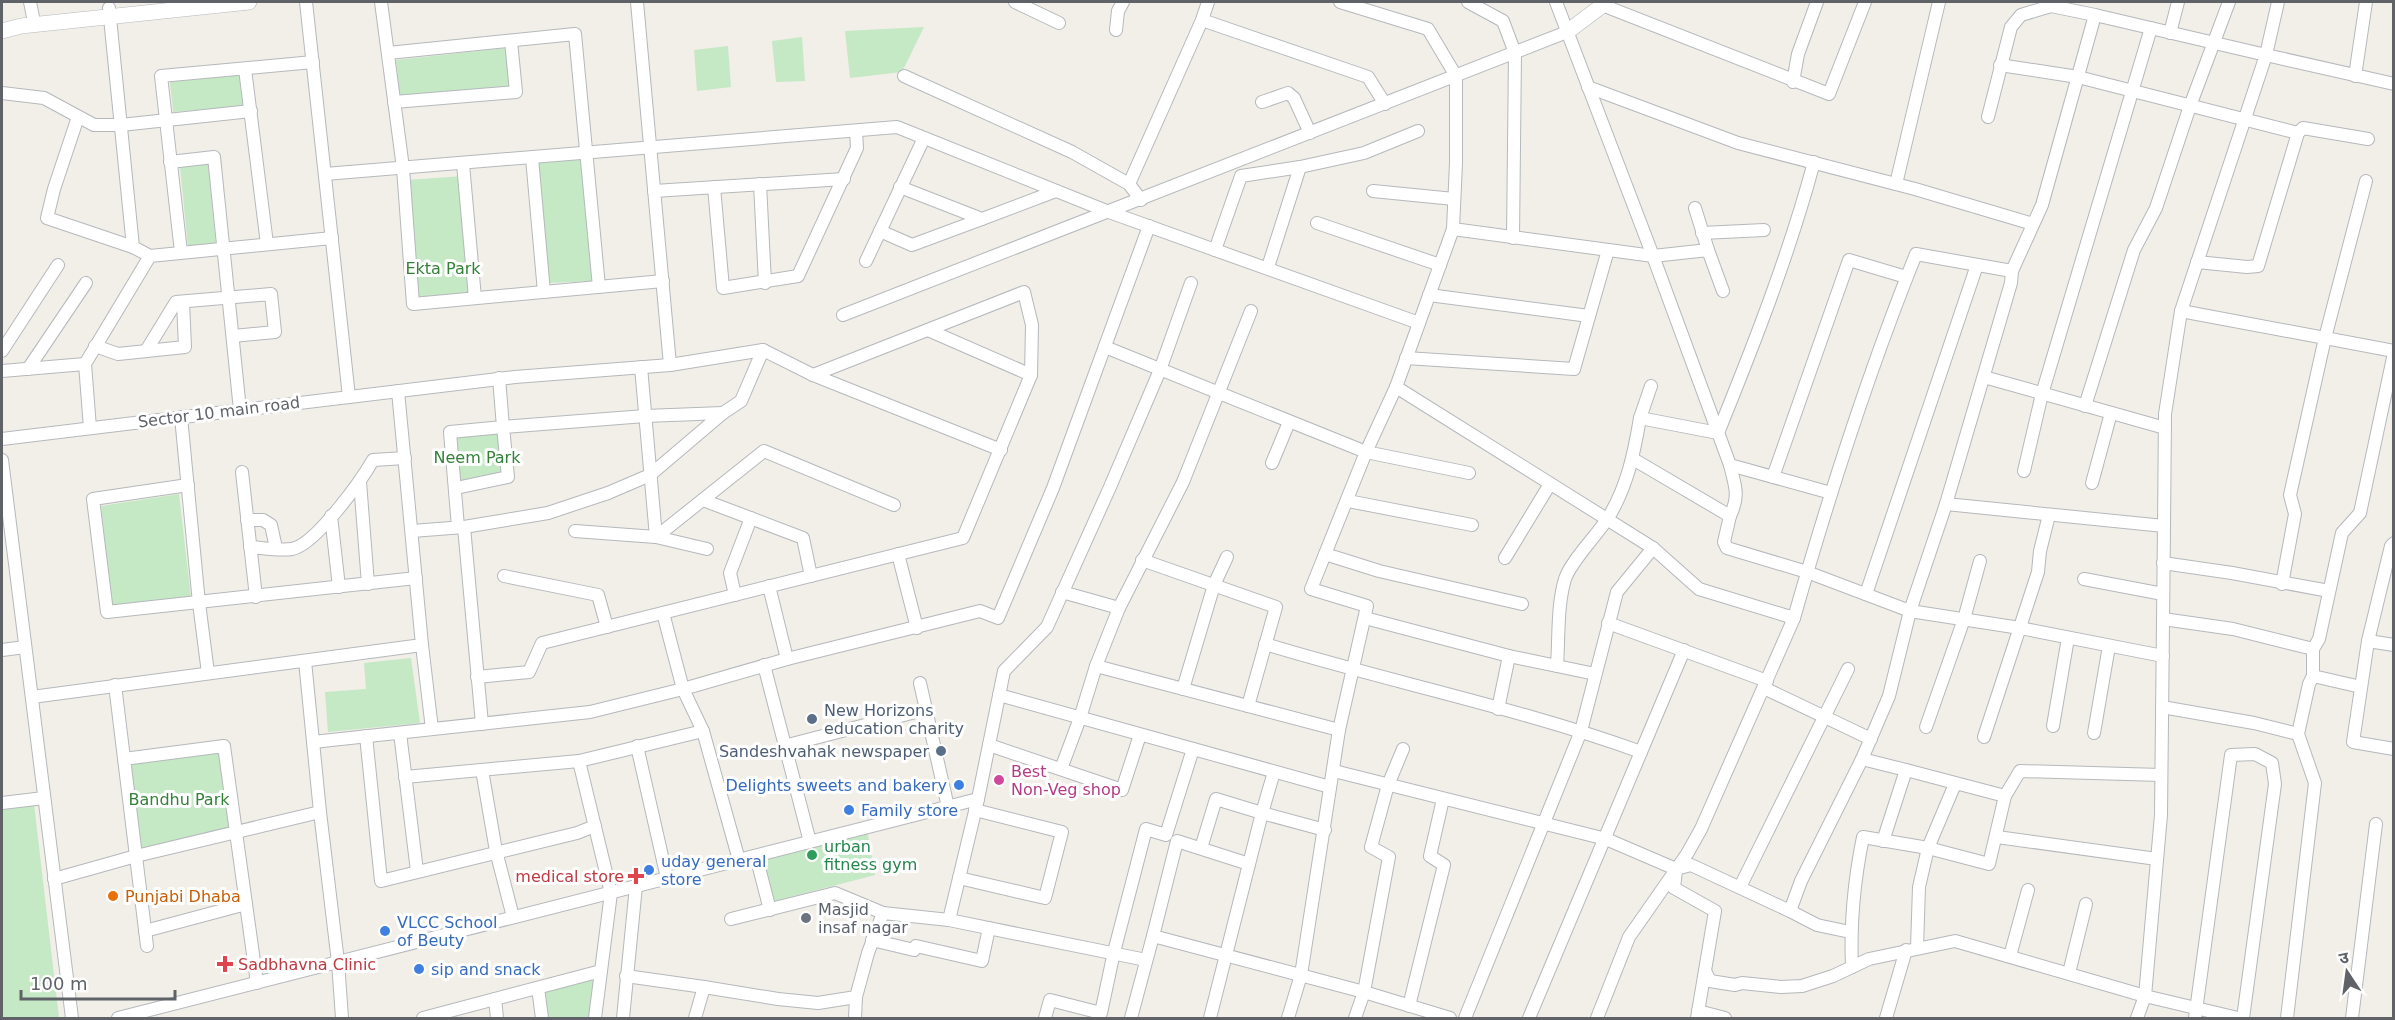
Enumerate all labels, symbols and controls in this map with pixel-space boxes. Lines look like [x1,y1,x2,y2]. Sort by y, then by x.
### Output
park label: Ekta Park [405,259,481,278]
street label: Sector 10 main road [137,393,301,431]
park label: Neem Park [434,448,521,467]
place label: New Horizons education charity [824,701,964,738]
marker: New Horizons education charity [805,712,819,726]
place label: Sandeshvahak newspaper [719,742,929,761]
marker: Sandeshvahak newspaper [934,744,948,758]
place label: Best Non-Veg shop [1011,762,1121,799]
marker: Best Non-Veg shop [992,773,1006,787]
place label: Delights sweets and bakery [725,776,947,795]
marker: Delights sweets and bakery [952,778,966,792]
park label: Bandhu Park [128,790,230,809]
place label: Family store [861,801,958,820]
marker: Family store [842,803,856,817]
place label: urban fitness gym [824,837,917,874]
marker: urban fitness gym [805,848,819,862]
place label: uday general store [661,852,766,889]
marker: uday general store [642,863,656,877]
place label: medical store [515,867,624,886]
marker: medical store [629,869,643,883]
place label: Punjabi Dhaba [125,887,241,906]
marker: Punjabi Dhaba [106,889,120,903]
place label: Masjid insaf nagar [818,900,908,937]
marker: Masjid insaf nagar [799,911,813,925]
place label: VLCC School of Beuty [397,913,497,950]
marker: VLCC School of Beuty [378,924,392,938]
north arrow [2317,942,2377,1002]
text: उ [2337,947,2351,968]
marker: Sadbhavna Clinic [216,955,234,973]
place label: Sadbhavna Clinic [238,955,376,974]
place label: sip and snack [431,960,541,979]
marker: sip and snack [412,962,426,976]
scale bar [21,963,176,1001]
text: 100 m [30,973,88,994]

